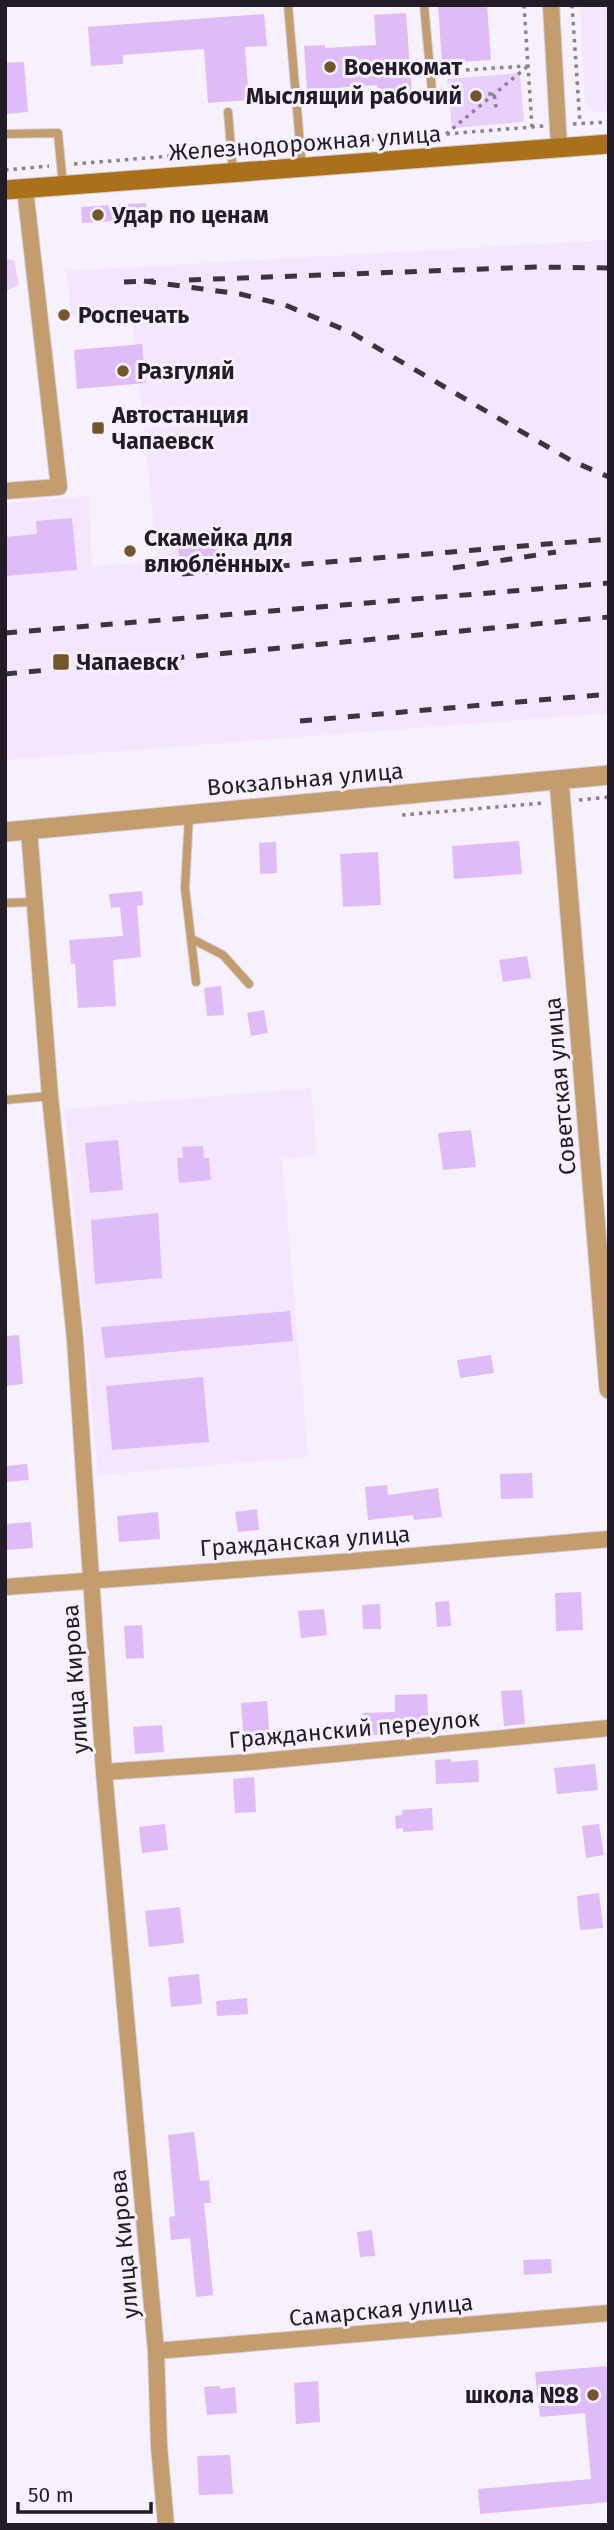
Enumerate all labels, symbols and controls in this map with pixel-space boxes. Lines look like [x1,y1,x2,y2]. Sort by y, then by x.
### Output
place label: Военкомат [344,53,462,81]
marker: Военкомат [322,59,338,75]
place label: Мыслящий рабочий [246,82,462,110]
marker: Мыслящий рабочий [468,88,484,104]
street label: Железнодорожная улица [168,120,442,166]
place label: Удар по ценам [111,201,269,229]
marker: Удар по ценам [90,207,106,223]
place label: Роспечать [78,301,189,329]
marker: Роспечать [56,307,72,323]
place label: Разгуляй [137,357,235,385]
marker: Разгуляй [115,363,131,379]
place label: Автостанция Чапаевск [111,401,249,455]
marker: Автостанция Чапаевск [90,420,106,436]
place label: Скамейка для влюблённых [144,524,293,578]
marker: Скамейка для влюблённых [122,543,138,559]
place label: Чапаевск [77,648,179,676]
marker: Чапаевск [51,652,71,672]
street label: Вокзальная улица [206,756,404,802]
street label: Советская улица [538,996,582,1176]
street label: Гражданская улица [199,1520,411,1562]
street label: улица Кирова [56,1603,94,1755]
street label: Гражданский переулок [227,1704,481,1754]
street label: улица Кирова [104,2168,144,2320]
street label: Самарская улица [288,2288,474,2332]
place label: школа №8 [465,2381,579,2409]
marker: школа №8 [585,2387,601,2403]
scale bar [18,2470,150,2514]
text: 50 m [28,2482,74,2508]

